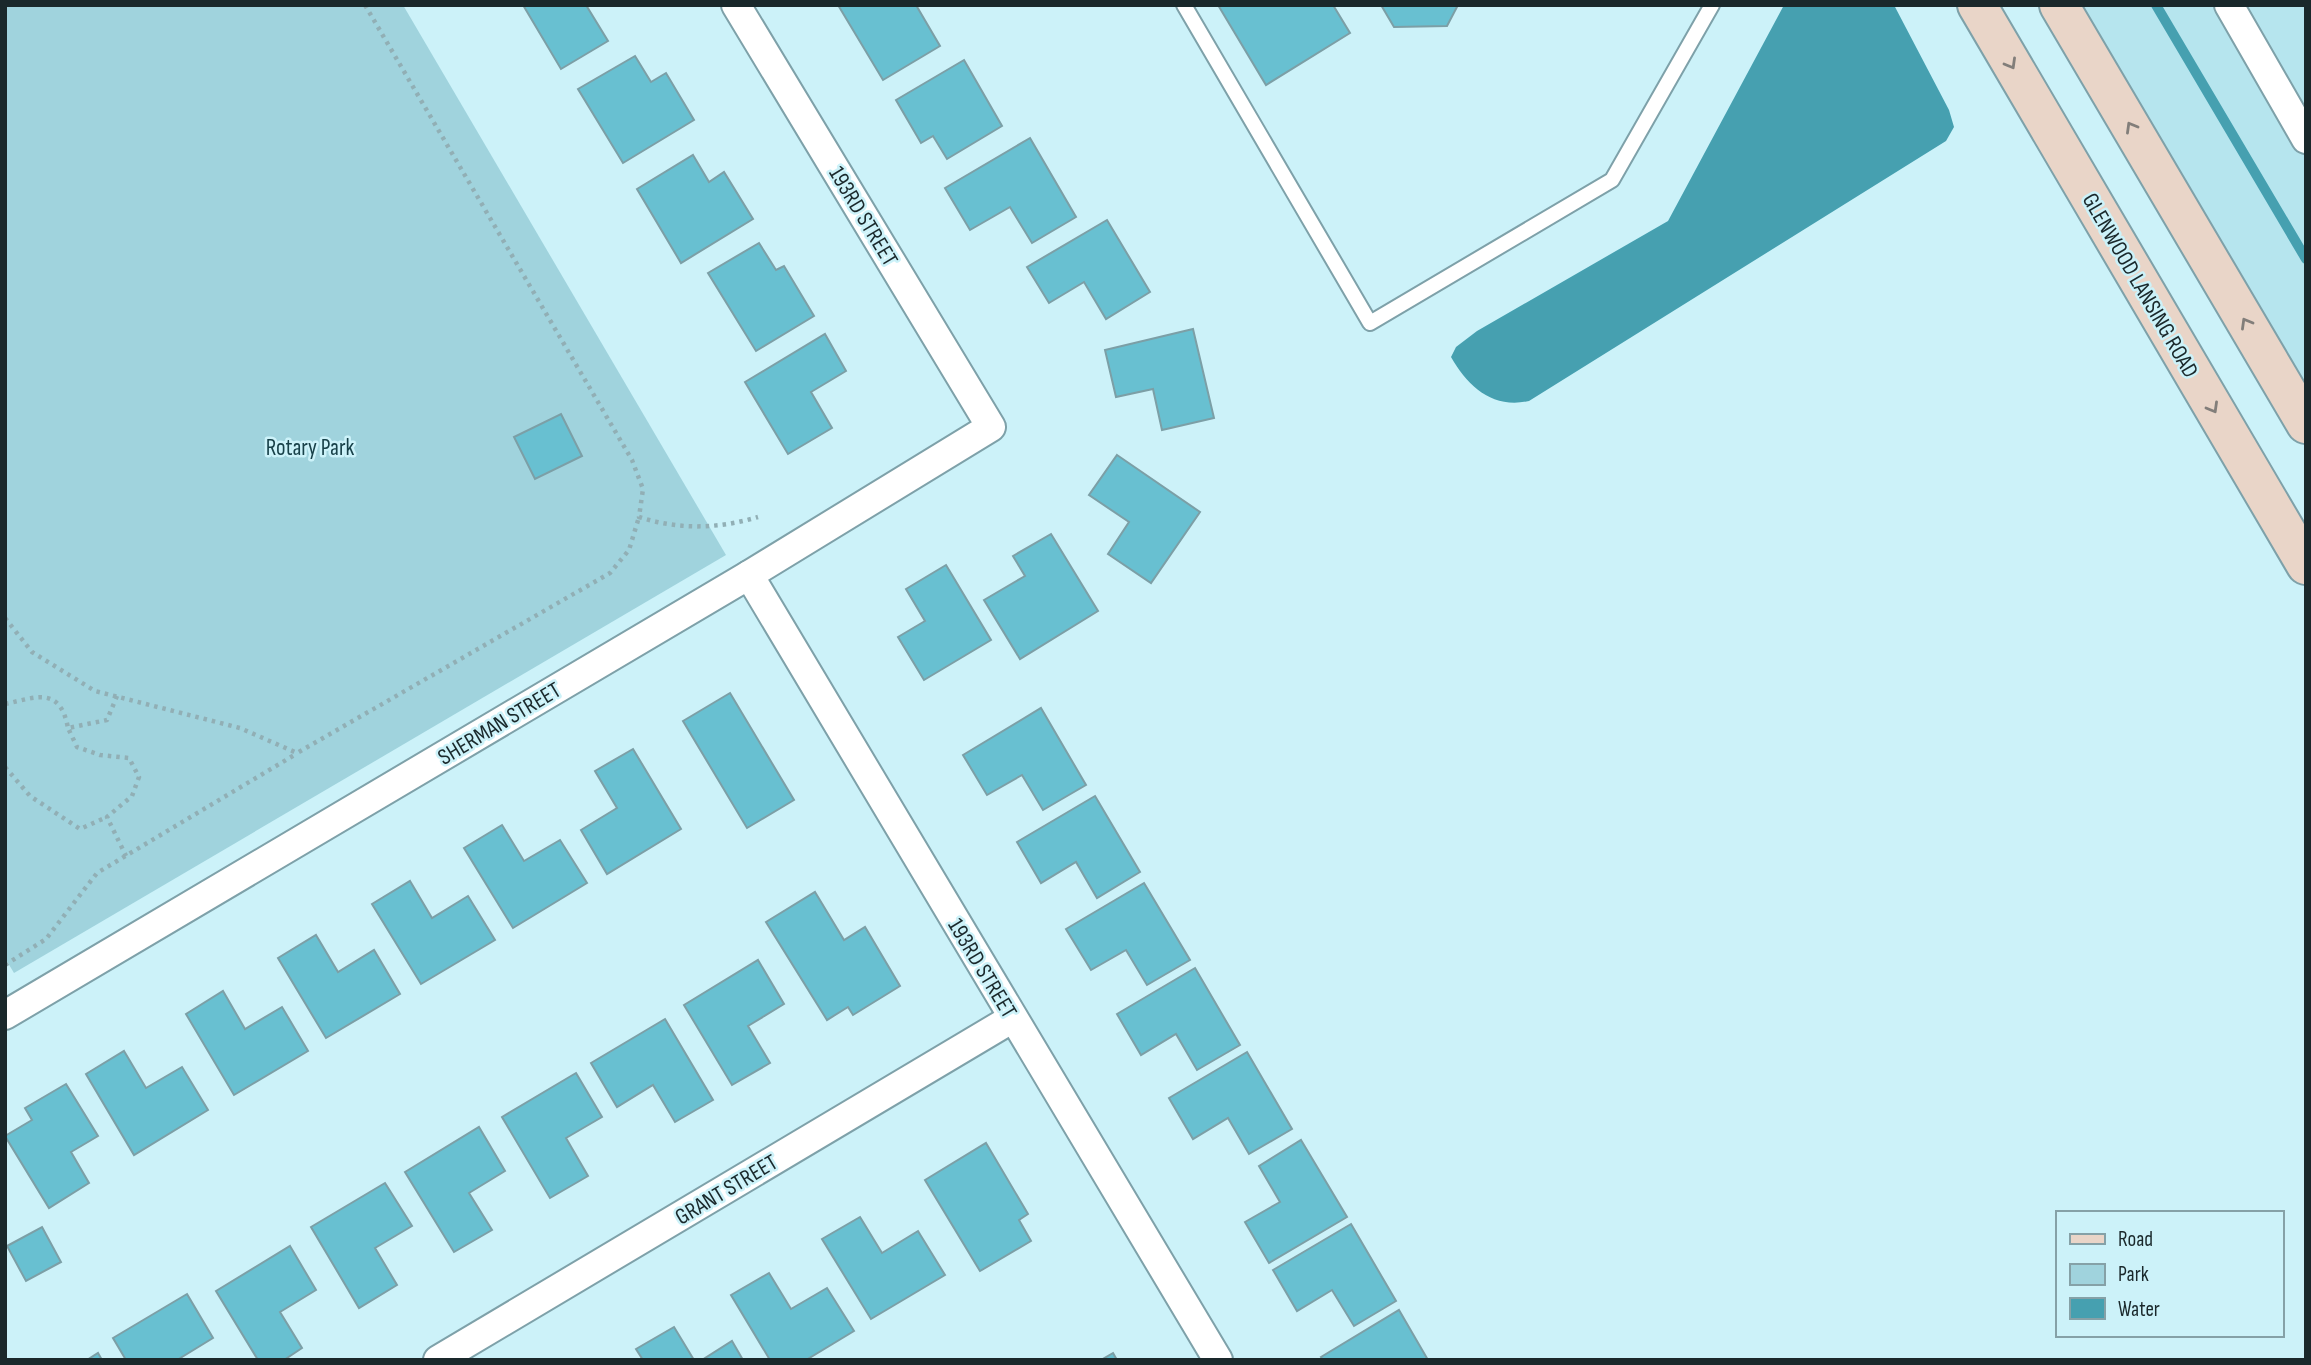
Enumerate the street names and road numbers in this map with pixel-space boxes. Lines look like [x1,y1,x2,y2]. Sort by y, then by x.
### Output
street label: 193RD STREET [822,162,904,271]
street label: GLENWOOD LANSING ROAD [2076,188,2204,383]
street label: SHERMAN STREET [433,676,566,772]
street label: 193RD STREET [941,914,1023,1023]
street label: GRANT STREET [670,1148,783,1231]

